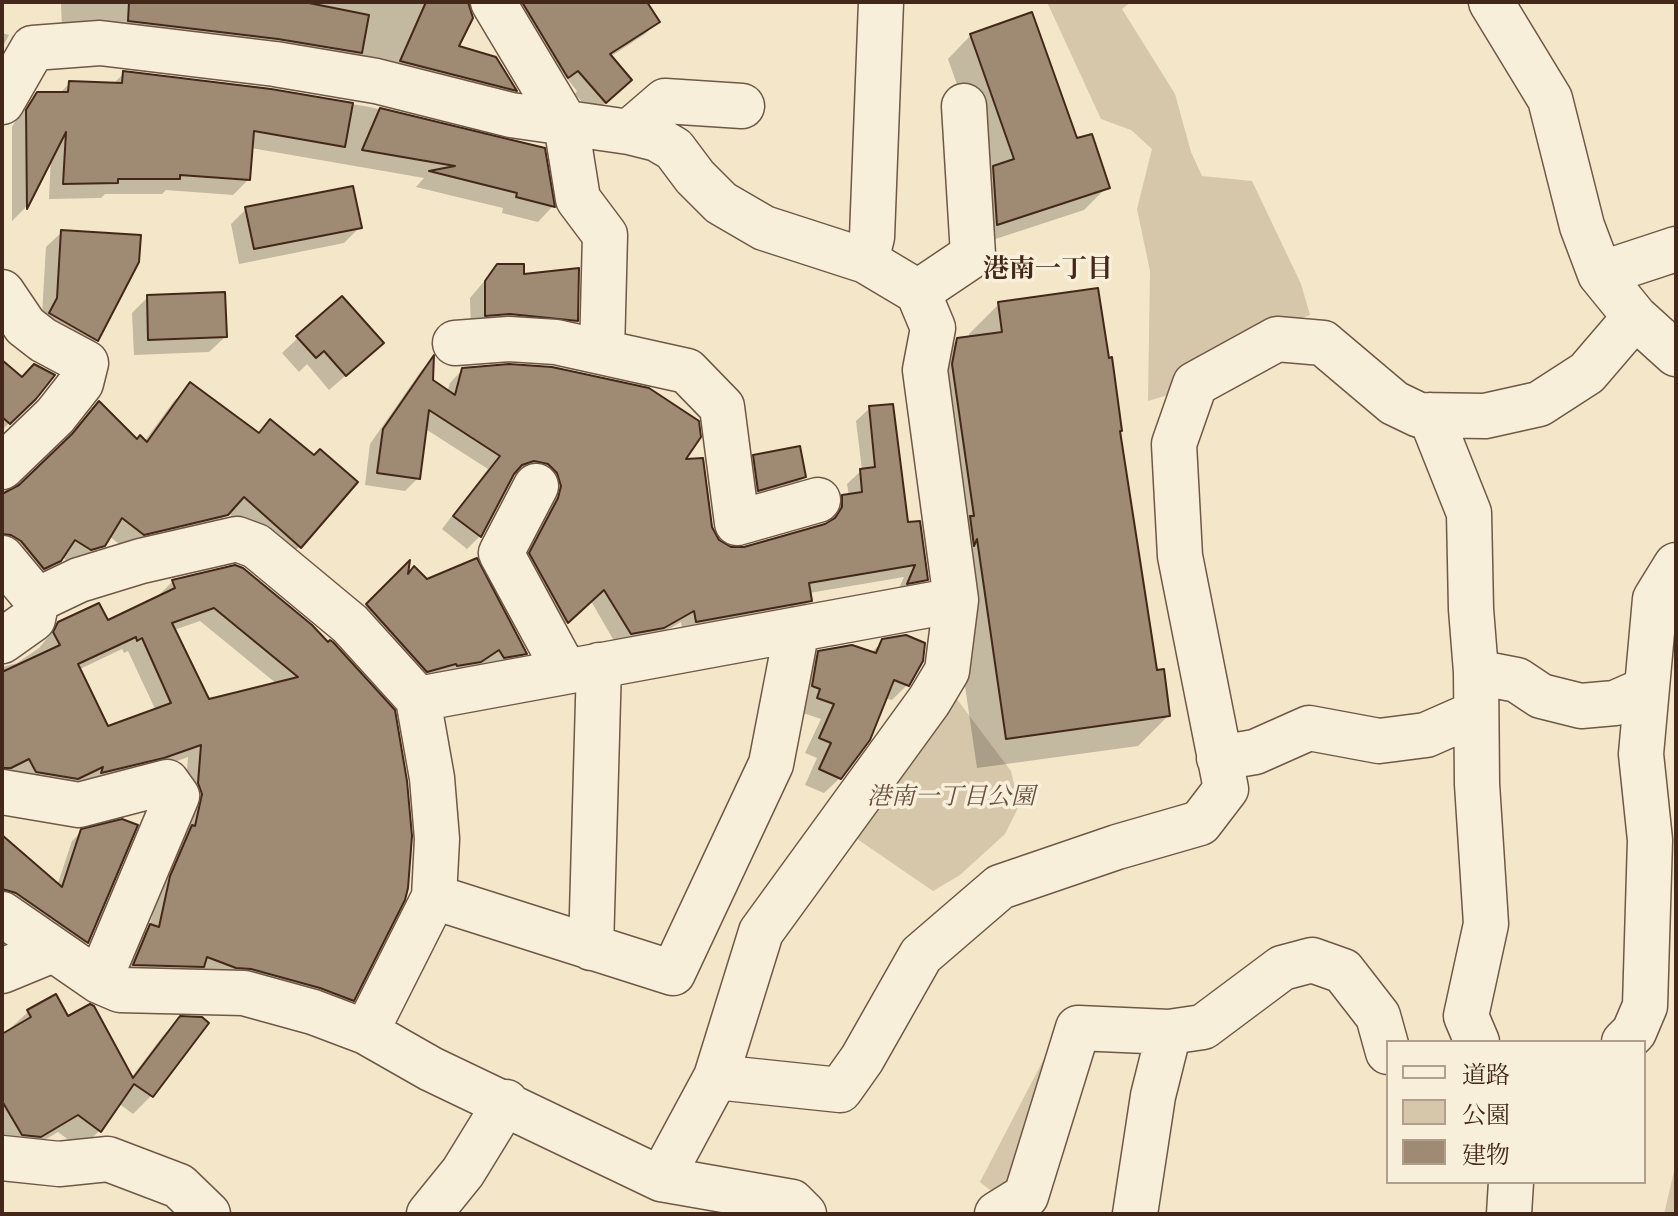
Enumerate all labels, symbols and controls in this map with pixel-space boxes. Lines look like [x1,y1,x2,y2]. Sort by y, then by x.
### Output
district label: 港南一丁目 [983,253,1113,285]
park label: 港南一丁目公園 [867,783,1035,811]
legend [1386,1040,1646,1184]
text: 道路 [1462,1060,1510,1089]
text: 公園 [1462,1100,1510,1129]
text: 建物 [1462,1140,1510,1169]

